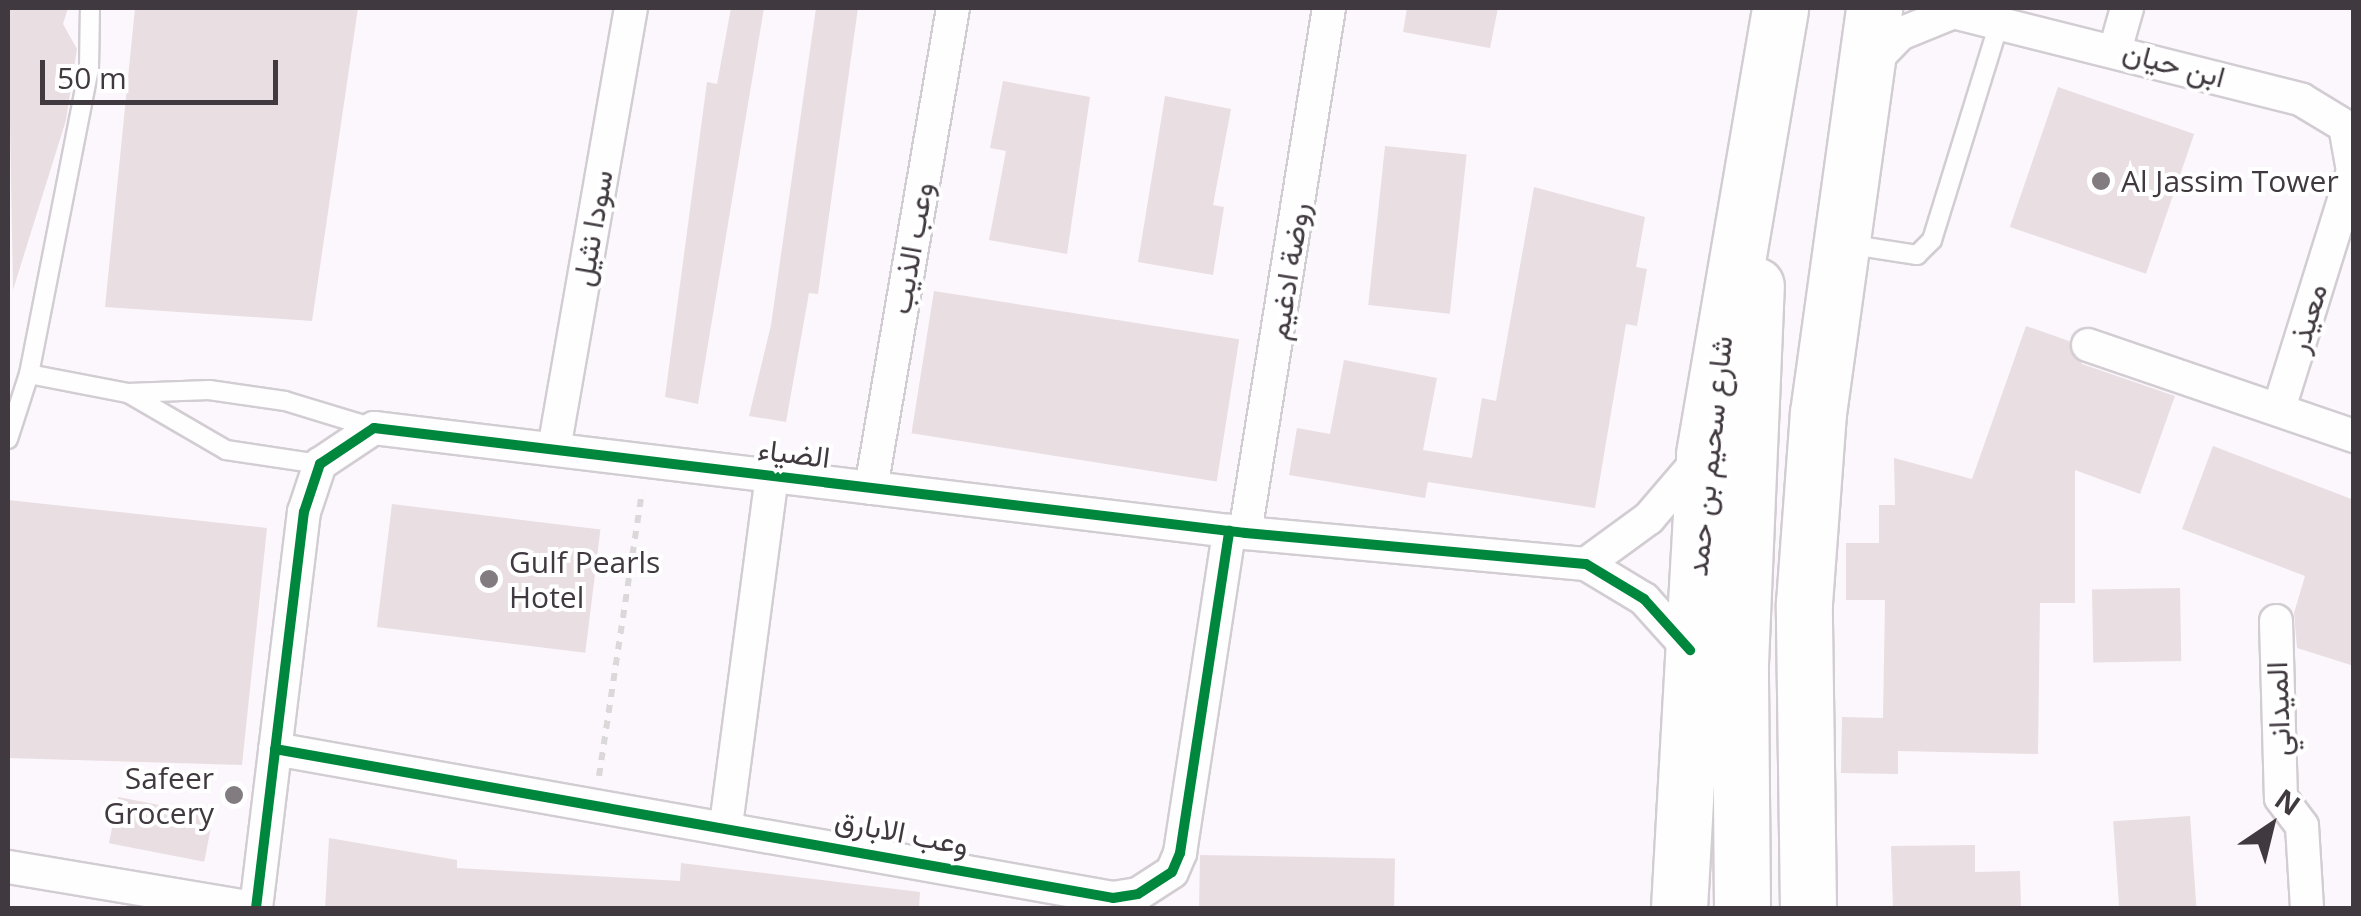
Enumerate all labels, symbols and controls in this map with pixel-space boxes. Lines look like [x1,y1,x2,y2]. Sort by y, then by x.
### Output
street label: ابن حيان [2119,33,2229,95]
scale bar [45,40,282,102]
text: 50 m [57,57,127,98]
place label: Al Jassim Tower [2121,163,2339,199]
street label: سودا نثيل [564,167,620,289]
marker: Al Jassim Tower [2090,170,2112,192]
street label: وعب الذيب [882,179,940,317]
street label: روضة ادغيم [1259,200,1317,342]
street label: معيذر [2280,279,2334,357]
street label: شارع سحيم بن حمد [1678,334,1740,578]
street label: الضياء [756,431,832,475]
place label: Gulf Pearls Hotel [509,544,660,614]
marker: Gulf Pearls Hotel [478,568,500,590]
street label: الميداني [2258,661,2298,757]
place label: Safeer Grocery [103,760,214,830]
north arrow [2221,776,2321,876]
text: N [2268,779,2308,824]
marker: Safeer Grocery [223,784,245,806]
street label: وعب الابارق [832,801,972,863]

